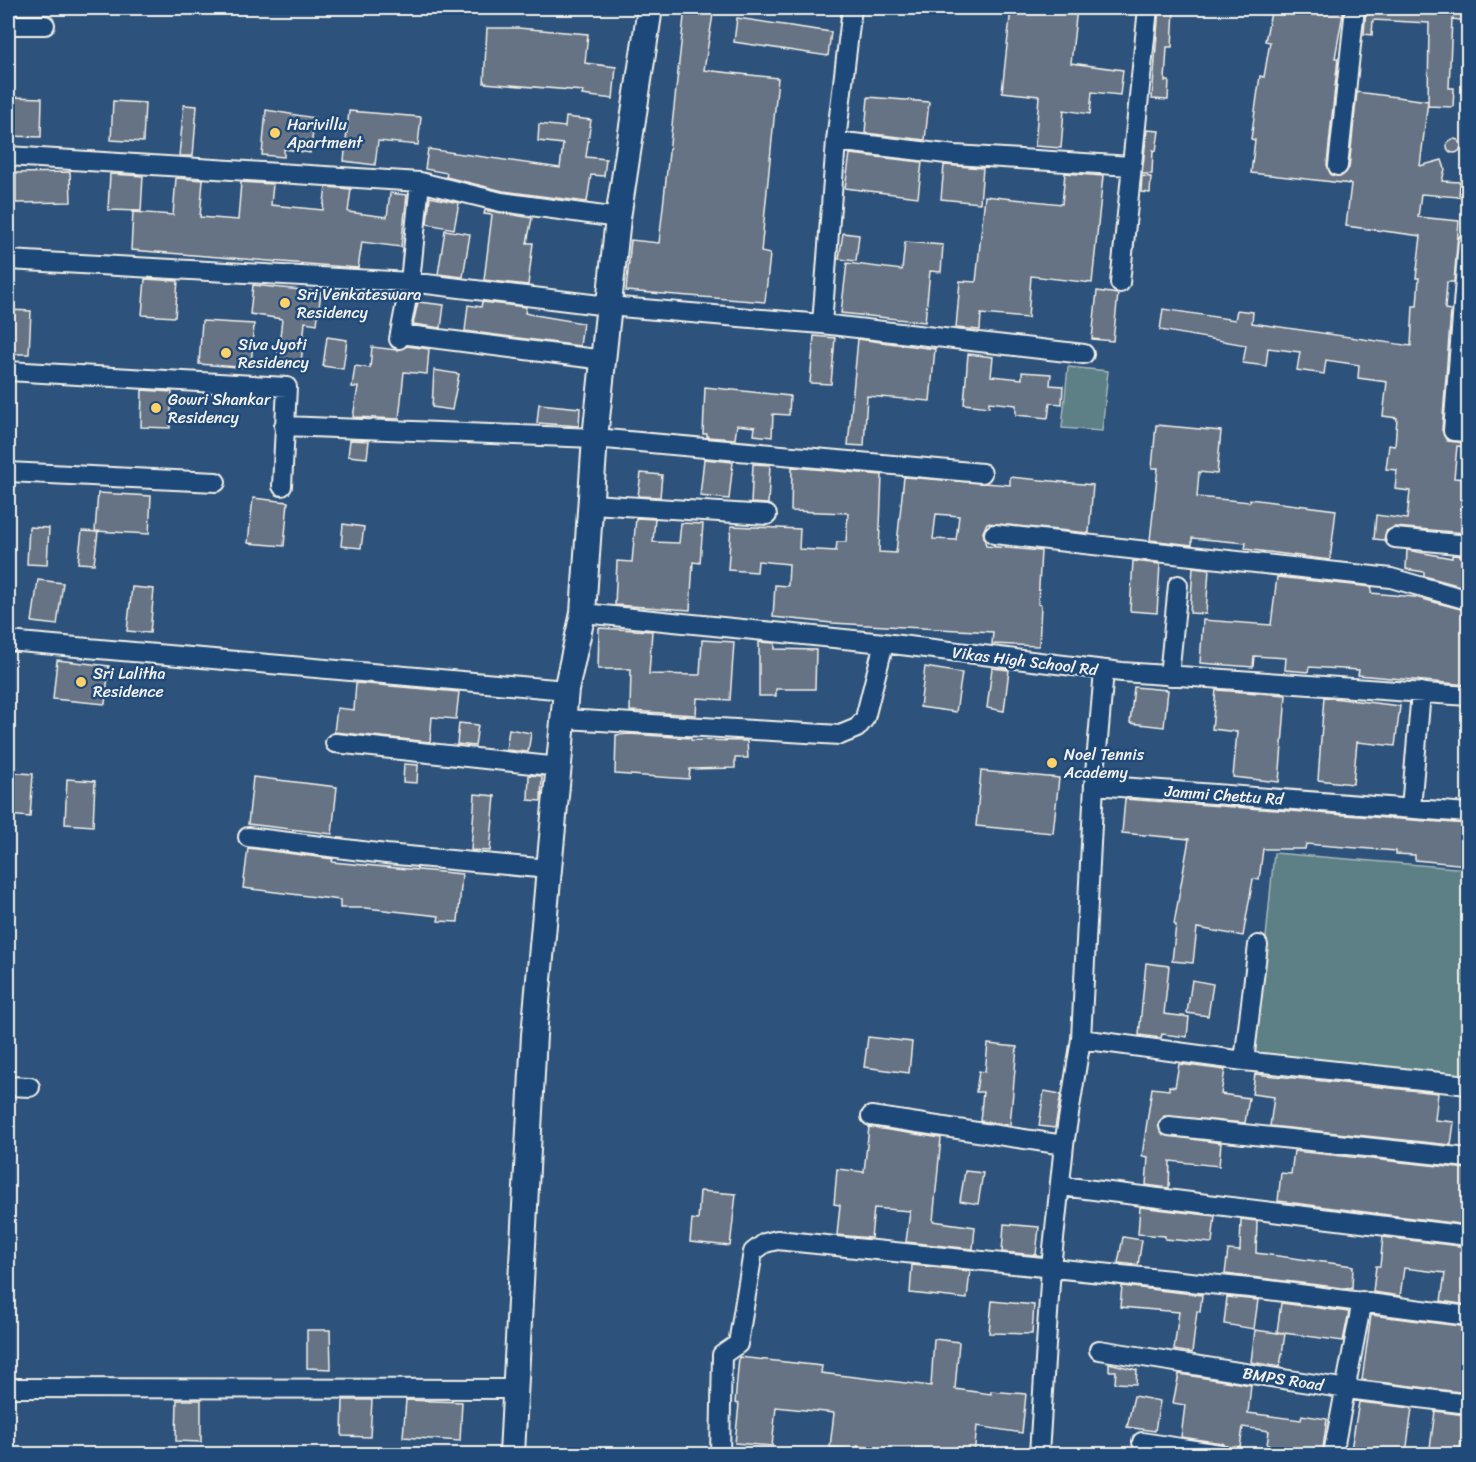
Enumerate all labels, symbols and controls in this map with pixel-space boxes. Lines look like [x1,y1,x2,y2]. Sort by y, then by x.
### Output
place label: Harivillu Apartment [286,110,363,157]
marker: Harivillu Apartment [268,126,282,140]
place label: Sri Venkateswara Residency [297,280,421,327]
marker: Sri Venkateswara Residency [278,296,292,310]
place label: Siva Jyoti Residency [238,330,310,377]
marker: Siva Jyoti Residency [219,346,233,360]
place label: Gowri Shankar Residency [168,385,272,432]
marker: Gowri Shankar Residency [149,401,163,415]
street label: Vikas High School Rd [951,638,1101,685]
place label: Sri Lalitha Residence [93,659,165,706]
marker: Sri Lalitha Residence [74,675,88,689]
place label: Noel Tennis Academy [1063,740,1145,787]
marker: Noel Tennis Academy [1045,756,1059,770]
street label: Jammi Chettu Rd [1163,776,1286,814]
street label: BMPS Road [1240,1358,1327,1400]

